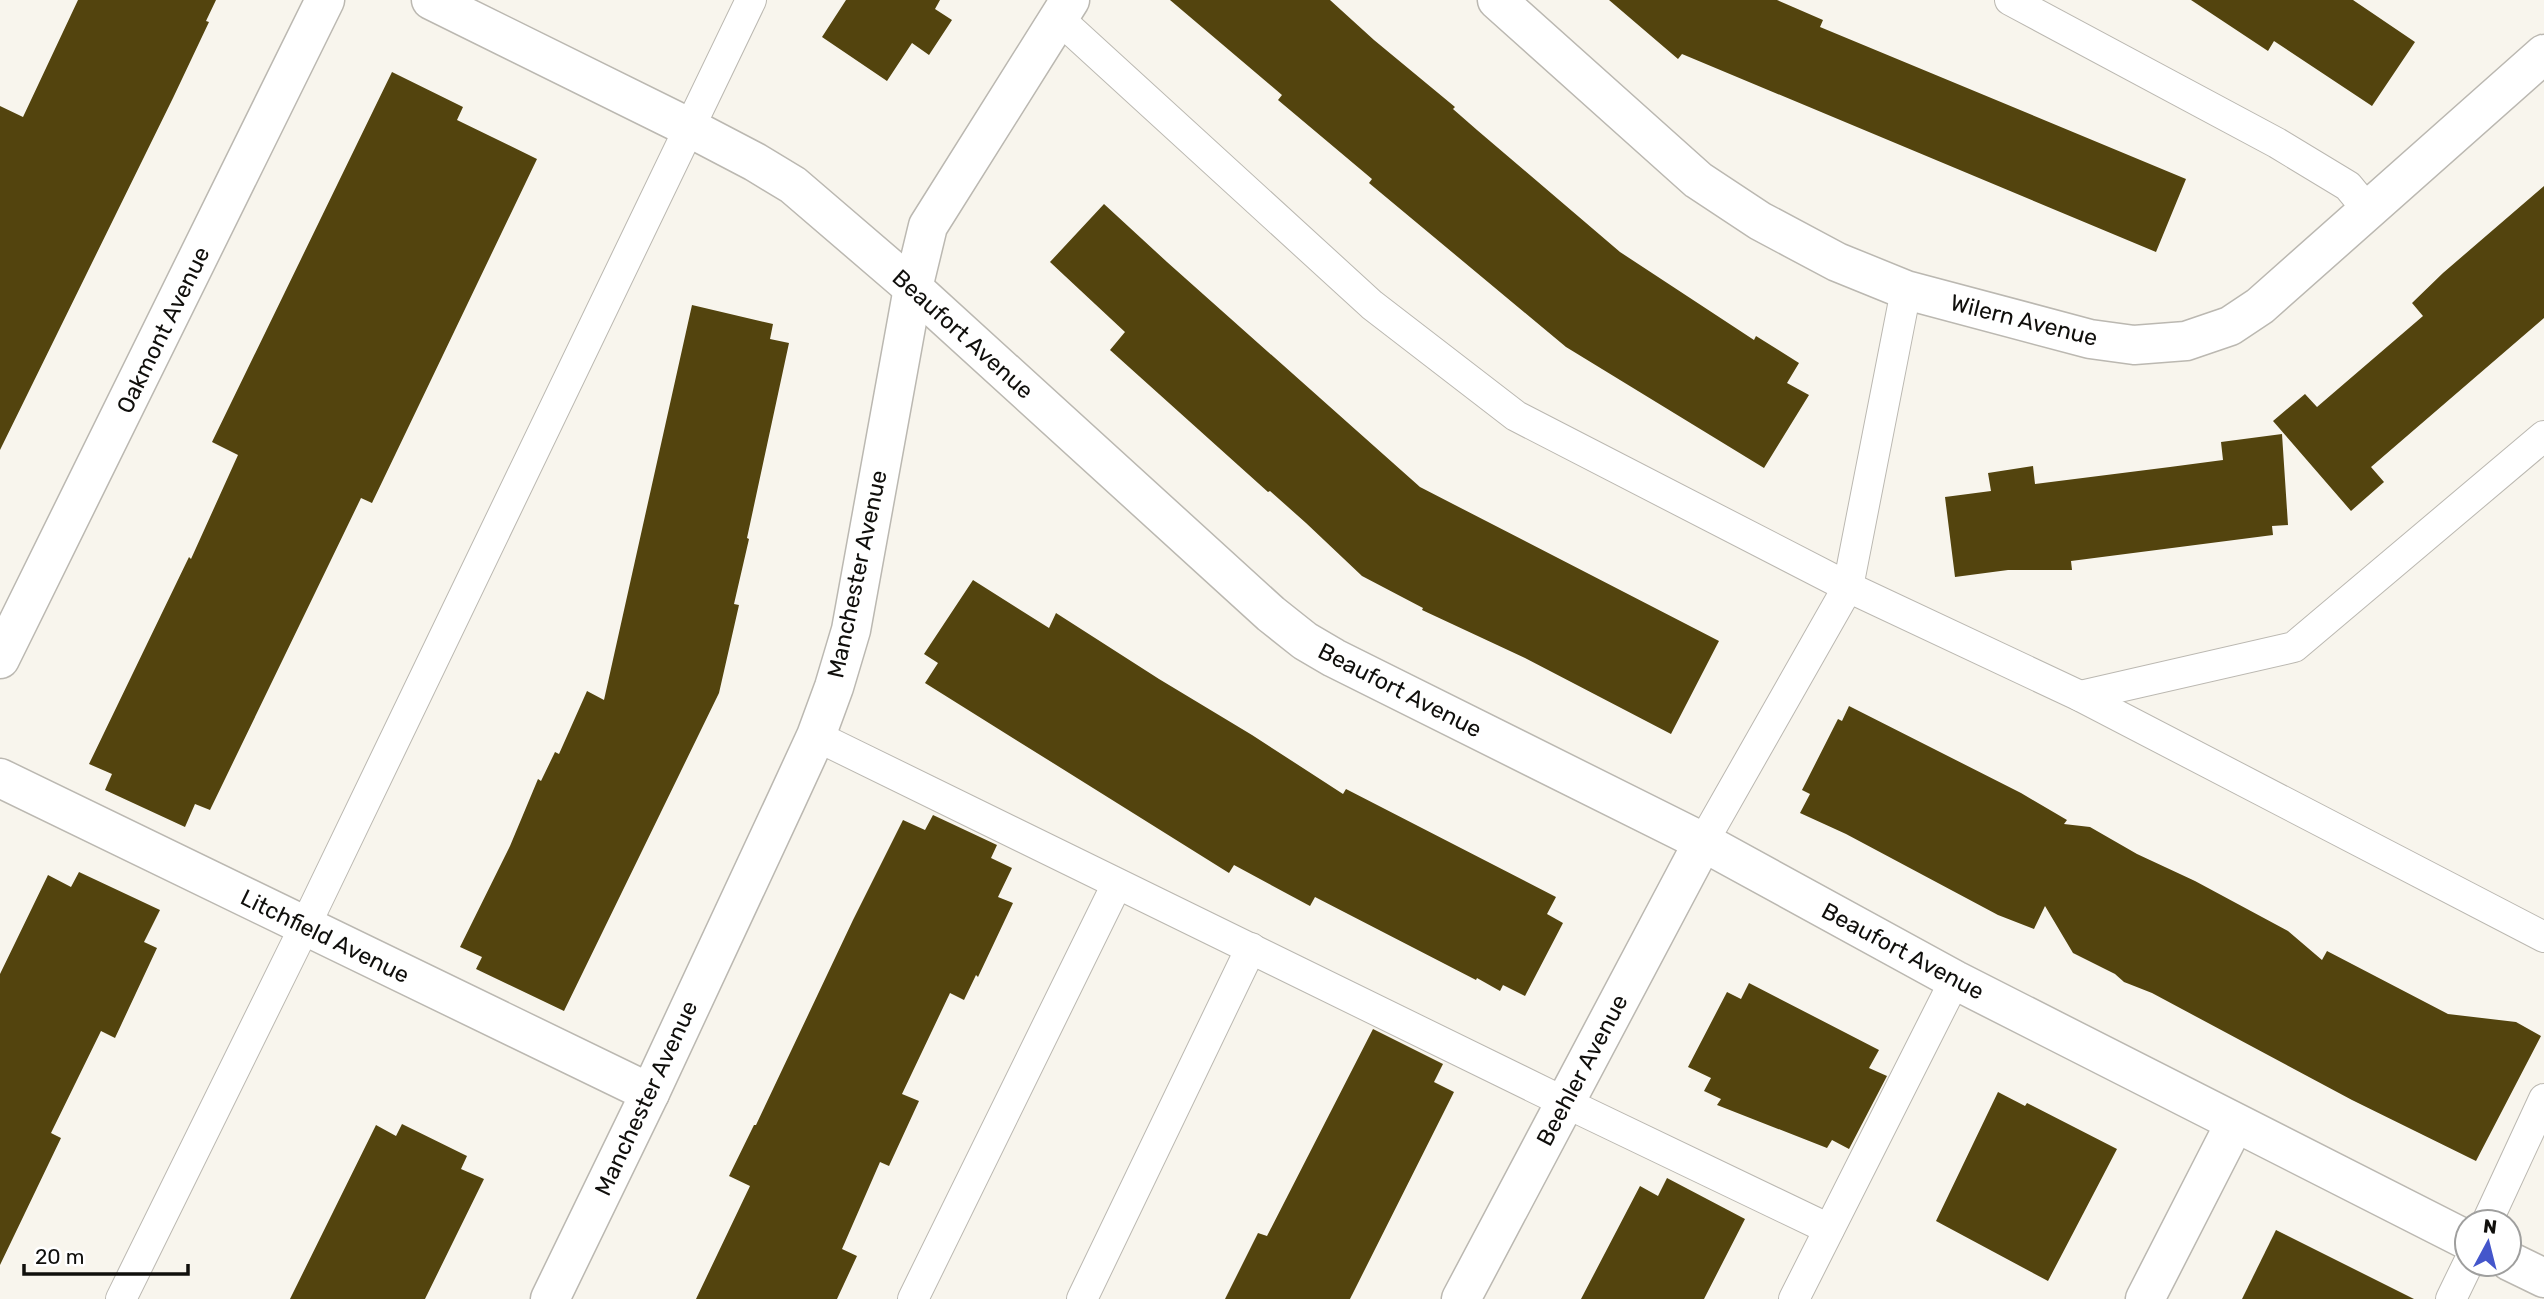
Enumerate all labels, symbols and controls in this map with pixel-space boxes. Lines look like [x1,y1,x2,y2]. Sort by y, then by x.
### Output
street label: Oakmont Avenue [110,242,216,418]
street label: Beaufort Avenue [887,263,1039,405]
street label: Wilern Avenue [1947,288,2101,352]
street label: Manchester Avenue [821,467,893,681]
street label: Beaufort Avenue [1313,637,1487,743]
street label: Litchfield Avenue [236,883,414,989]
street label: Beaufort Avenue [1817,896,1989,1006]
street label: Beehler Avenue [1530,990,1634,1150]
street label: Manchester Avenue [589,996,703,1200]
north arrow [2453,1208,2523,1278]
text: N [2482,1214,2498,1239]
scale bar [24,1232,189,1276]
text: 20 m [35,1244,84,1269]

